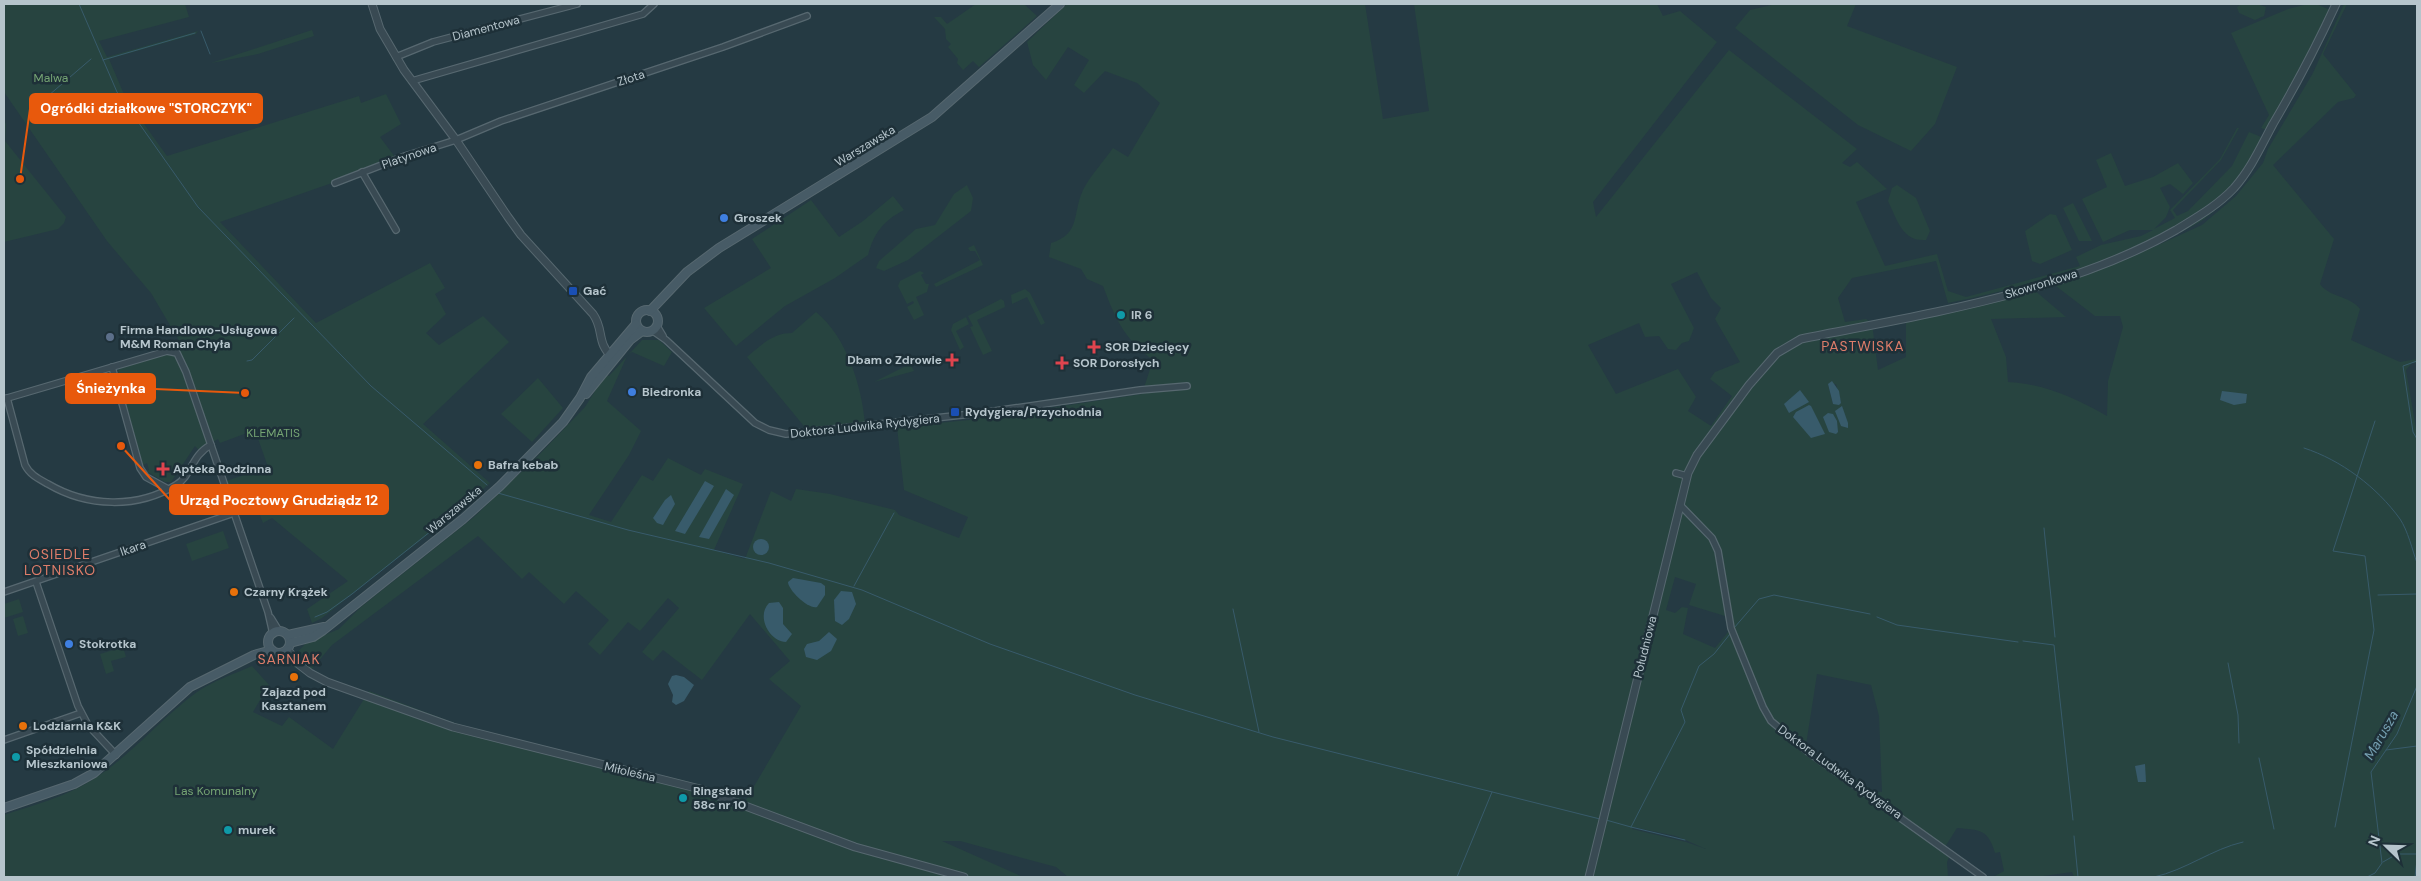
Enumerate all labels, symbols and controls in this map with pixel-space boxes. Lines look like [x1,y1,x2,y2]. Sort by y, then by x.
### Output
street label: Diamentowa [451,11,521,45]
street label: Złota [615,66,647,90]
park label: Malwa [34,70,68,86]
callout: Ogródki działkowe "STORCZYK" [30,94,262,123]
text: Ogródki działkowe "STORCZYK" [40,99,252,117]
street label: Warszawska [832,122,898,170]
street label: Platynowa [380,139,438,173]
place label: Groszek [734,210,782,226]
marker: Groszek [718,212,730,224]
street label: Skowronkowa [2003,265,2079,303]
place label: Gać [583,283,607,299]
marker: Gać [567,285,579,297]
place label: IR 6 [1131,307,1152,323]
marker: IR 6 [1115,309,1127,321]
place label: Firma Handlowo-Usługowa M&M Roman Chyła [120,322,277,352]
marker: Firma Handlowo-Usługowa M&M Roman Chyła [104,331,116,343]
district label: PASTWISKA [1821,337,1905,355]
place label: SOR Dziecięcy [1105,339,1190,355]
marker: SOR Dziecięcy [1087,340,1101,354]
place label: Dbam o Zdrowie [847,352,942,368]
marker: Dbam o Zdrowie [946,354,958,366]
place label: SOR Dorosłych [1073,355,1159,371]
marker: SOR Dorosłych [1055,356,1069,370]
callout: Śnieżynka [66,374,155,403]
text: Śnieżynka [76,379,146,397]
place label: Biedronka [642,384,701,400]
marker: Biedronka [626,386,638,398]
place label: Rydygiera/Przychodnia [965,404,1102,420]
marker: Rydygiera/Przychodnia [949,406,961,418]
street label: Doktora Ludwika Rydygiera [790,410,940,442]
park label: KLEMATIS [246,425,300,441]
place label: Bafra kebab [488,457,558,473]
marker: Bafra kebab [472,459,484,471]
place label: Apteka Rodzinna [173,461,271,477]
marker: Apteka Rodzinna [157,463,169,475]
street label: Warszawska [423,482,485,538]
callout: Urząd Pocztowy Grudziądz 12 [170,485,388,514]
text: Urząd Pocztowy Grudziądz 12 [180,491,378,509]
street label: Ikara [118,536,148,560]
district label: OSIEDLE LOTNISKO [24,545,96,579]
place label: Czarny Krążek [244,584,328,600]
marker: Czarny Krążek [228,586,240,598]
street label: Południowa [1630,614,1660,680]
place label: Stokrotka [79,636,136,652]
marker: Stokrotka [63,638,75,650]
district label: SARNIAK [257,650,321,668]
marker: Zajazd pod Kasztanem [288,671,300,683]
place label: Zajazd pod Kasztanem [262,684,326,714]
water label: Marusza [2360,707,2402,763]
place label: Lodziarnia K&K [33,718,121,734]
marker: Lodziarnia K&K [17,720,29,732]
street label: Doktora Ludwika Rydygiera [1775,721,1905,823]
place label: Spółdzielnia Mieszkaniowa [26,742,108,772]
marker: Spółdzielnia Mieszkaniowa [10,751,22,763]
street label: Miłoleśna [603,758,657,786]
park label: Las Komunalny [175,783,258,799]
place label: Ringstand 58c nr 10 [693,783,752,813]
marker: Ringstand 58c nr 10 [677,792,689,804]
north arrow [2361,821,2411,871]
place label: murek [238,822,276,838]
marker: murek [222,824,234,836]
text: N [2364,833,2384,849]

